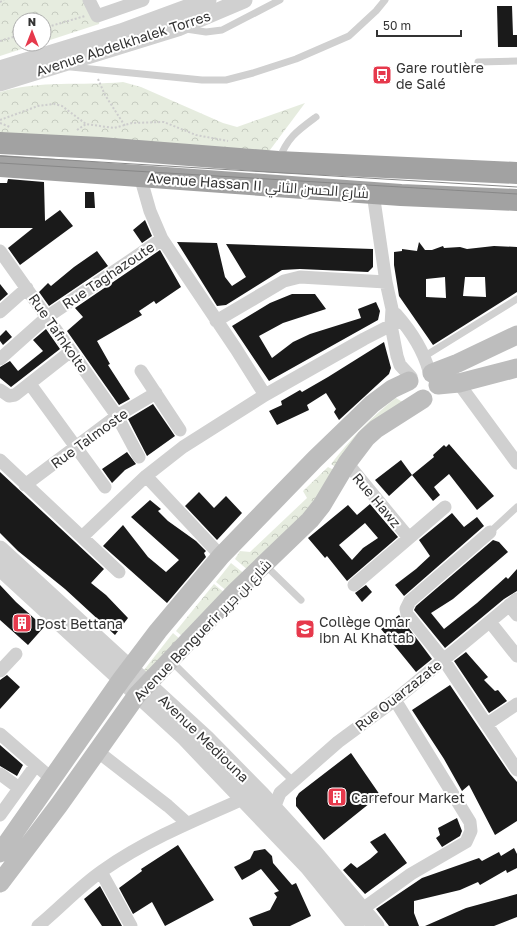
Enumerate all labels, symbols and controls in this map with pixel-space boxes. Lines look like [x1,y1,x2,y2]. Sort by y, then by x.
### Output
street label: Avenue Abdelkhalek Torres [34,7,212,79]
north arrow [12,12,52,52]
scale bar [377,12,461,38]
text: N [28,15,36,28]
text: 50 m [383,18,411,33]
place label: Gare routière de Salé [396,59,484,92]
bus stop icon: Gare routière de Salé [371,64,393,86]
street label: Avenue Hassan II شارع الحسن الثاني [146,169,370,205]
street label: Rue Taghazoute [59,238,157,312]
street label: Rue Tafnkolte [26,290,92,376]
street label: Rue Talmoste [47,404,131,472]
street label: Rue Hawz [349,469,405,531]
street label: Avenue Benguerir شارع بن جرير [130,555,275,705]
building icon: Post Bettana [11,612,33,634]
place label: Collège Omar ibn Al Khattab [319,613,414,646]
place label: Post Bettana [36,615,123,632]
school or university icon: Collège Omar ibn Al Khattab [294,618,316,640]
street label: Rue Ouarzazate [351,656,445,734]
street label: Avenue Mediouna [155,691,253,785]
building icon: Carrefour Market [326,786,348,808]
place label: Carrefour Market [351,789,465,806]

